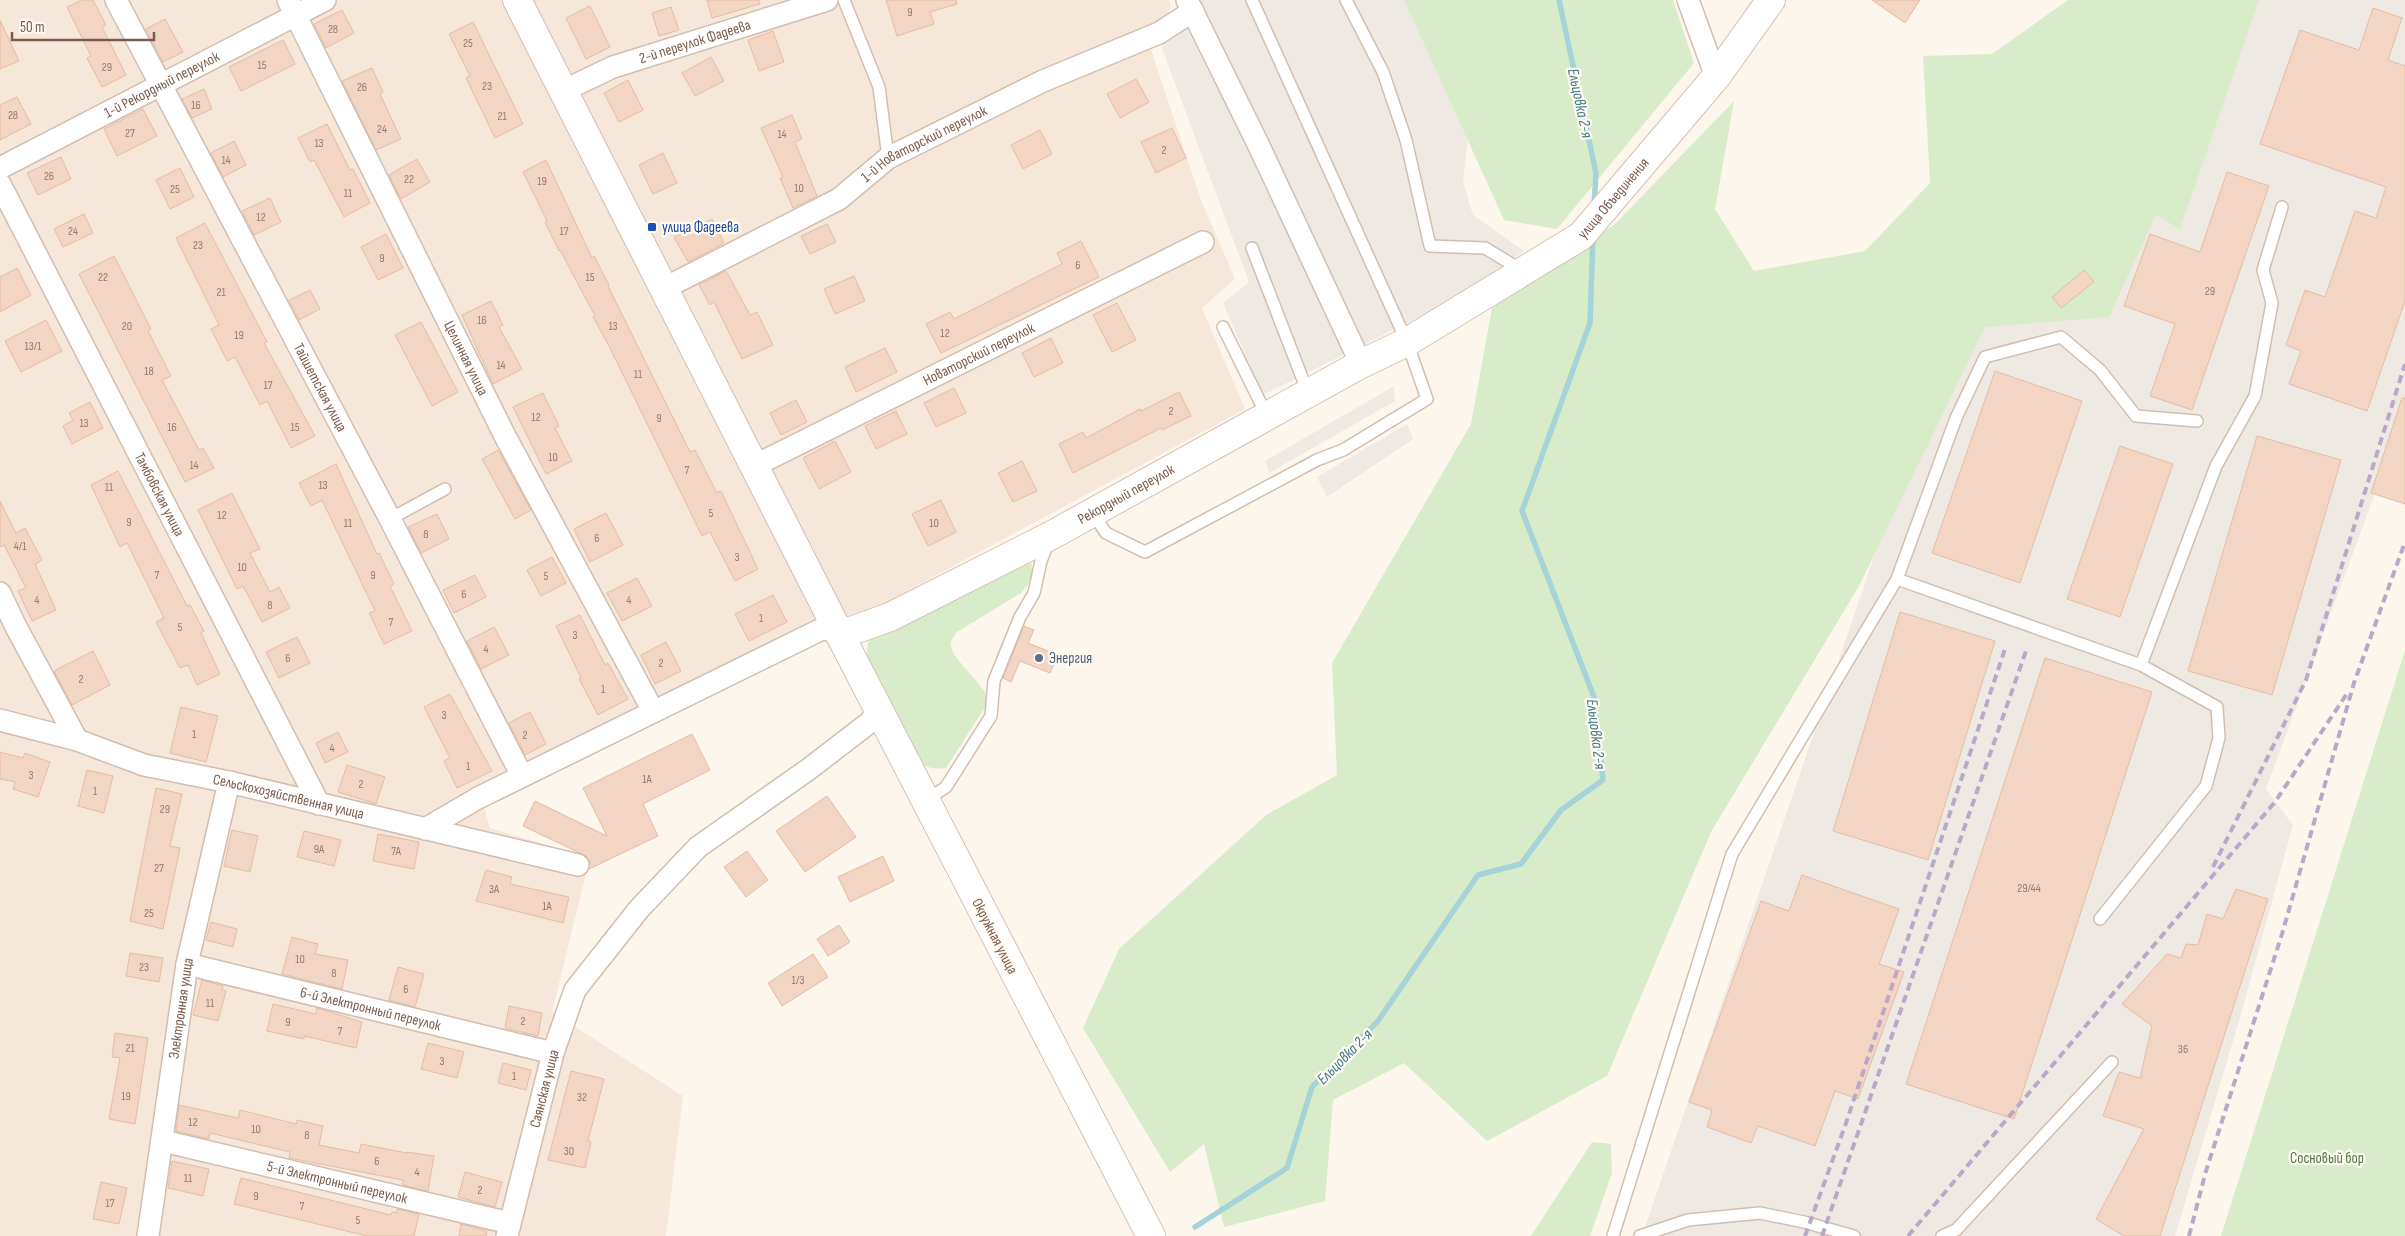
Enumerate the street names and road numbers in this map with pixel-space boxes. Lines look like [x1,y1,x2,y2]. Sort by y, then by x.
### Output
street label: 2-й переулок Фадеева [637,15,753,68]
street label: 1-й Рекордный переулок [101,47,223,123]
street label: 1-й Новаторский переулок [857,101,991,186]
street label: улица Объединения [1574,154,1654,243]
street label: Целинная улица [439,318,492,399]
street label: Новаторский переулок [920,318,1038,390]
street label: Тайшетская улица [289,340,351,435]
street label: Тамбовская улица [130,449,189,540]
street label: Рекордный переулок [1075,460,1178,529]
street label: Сельскохозяйственная улица [211,770,366,824]
street label: Окружная улица [967,895,1022,978]
street label: Электронная улица [164,956,198,1060]
street label: 6-й Электронный переулок [298,983,443,1035]
street label: Саянская улица [526,1047,564,1130]
street label: 5-й Электронный переулок [265,1157,410,1208]

